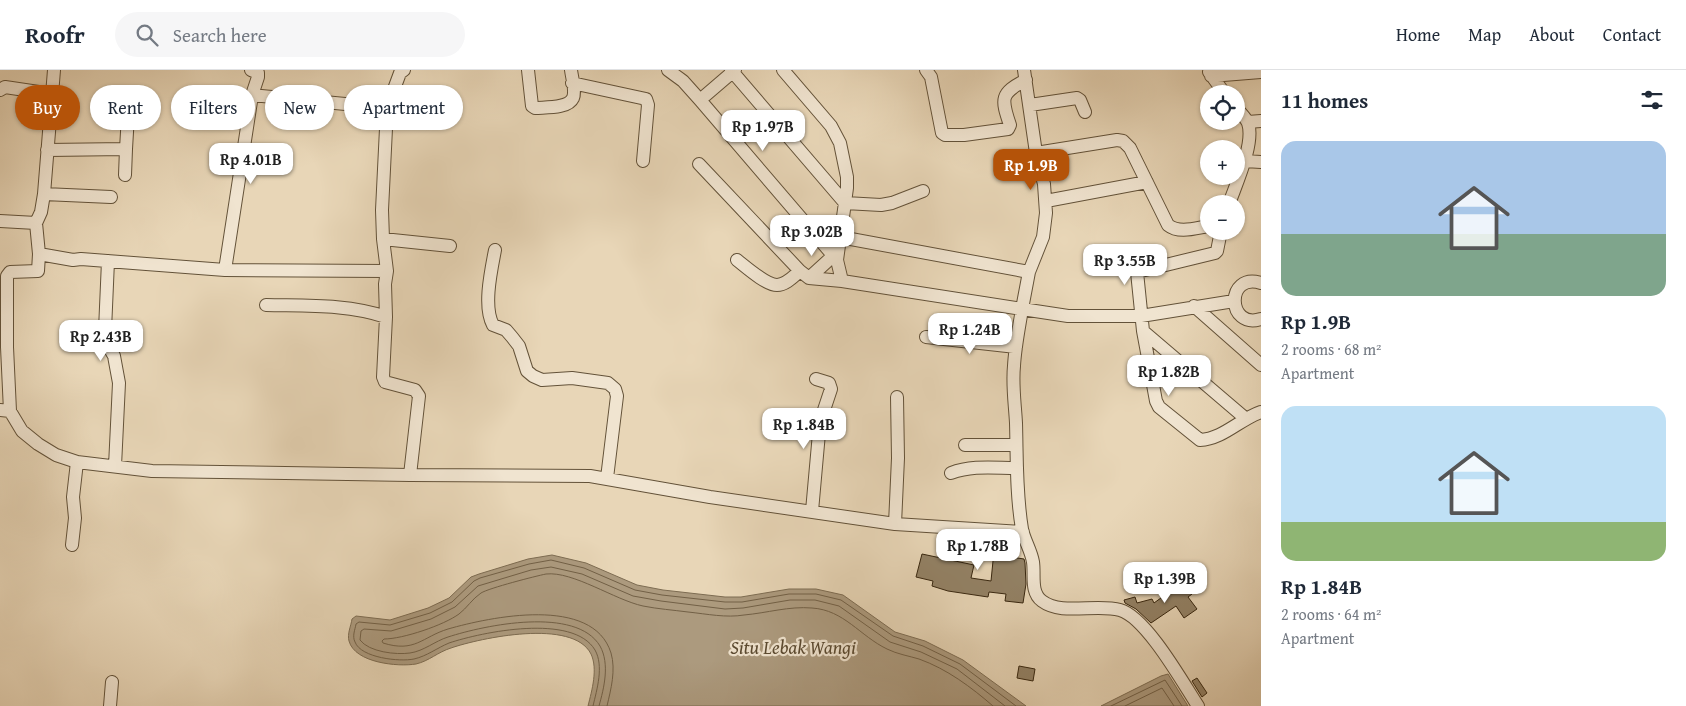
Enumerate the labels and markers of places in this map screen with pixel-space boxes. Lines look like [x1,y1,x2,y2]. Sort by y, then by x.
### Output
pin: Rp 1.97B [711,109,815,152]
pin: Rp 4.01B [199,142,303,185]
pin: Rp 1.9B [985,148,1077,191]
pin: Rp 3.02B [760,214,864,257]
pin: Rp 3.55B [1073,244,1177,286]
pin: Rp 1.24B [918,312,1022,355]
pin: Rp 2.43B [49,320,153,362]
pin: Rp 1.82B [1117,354,1221,397]
pin: Rp 1.84B [752,408,856,450]
pin: Rp 1.78B [926,528,1030,571]
pin: Rp 1.39B [1113,562,1217,604]

